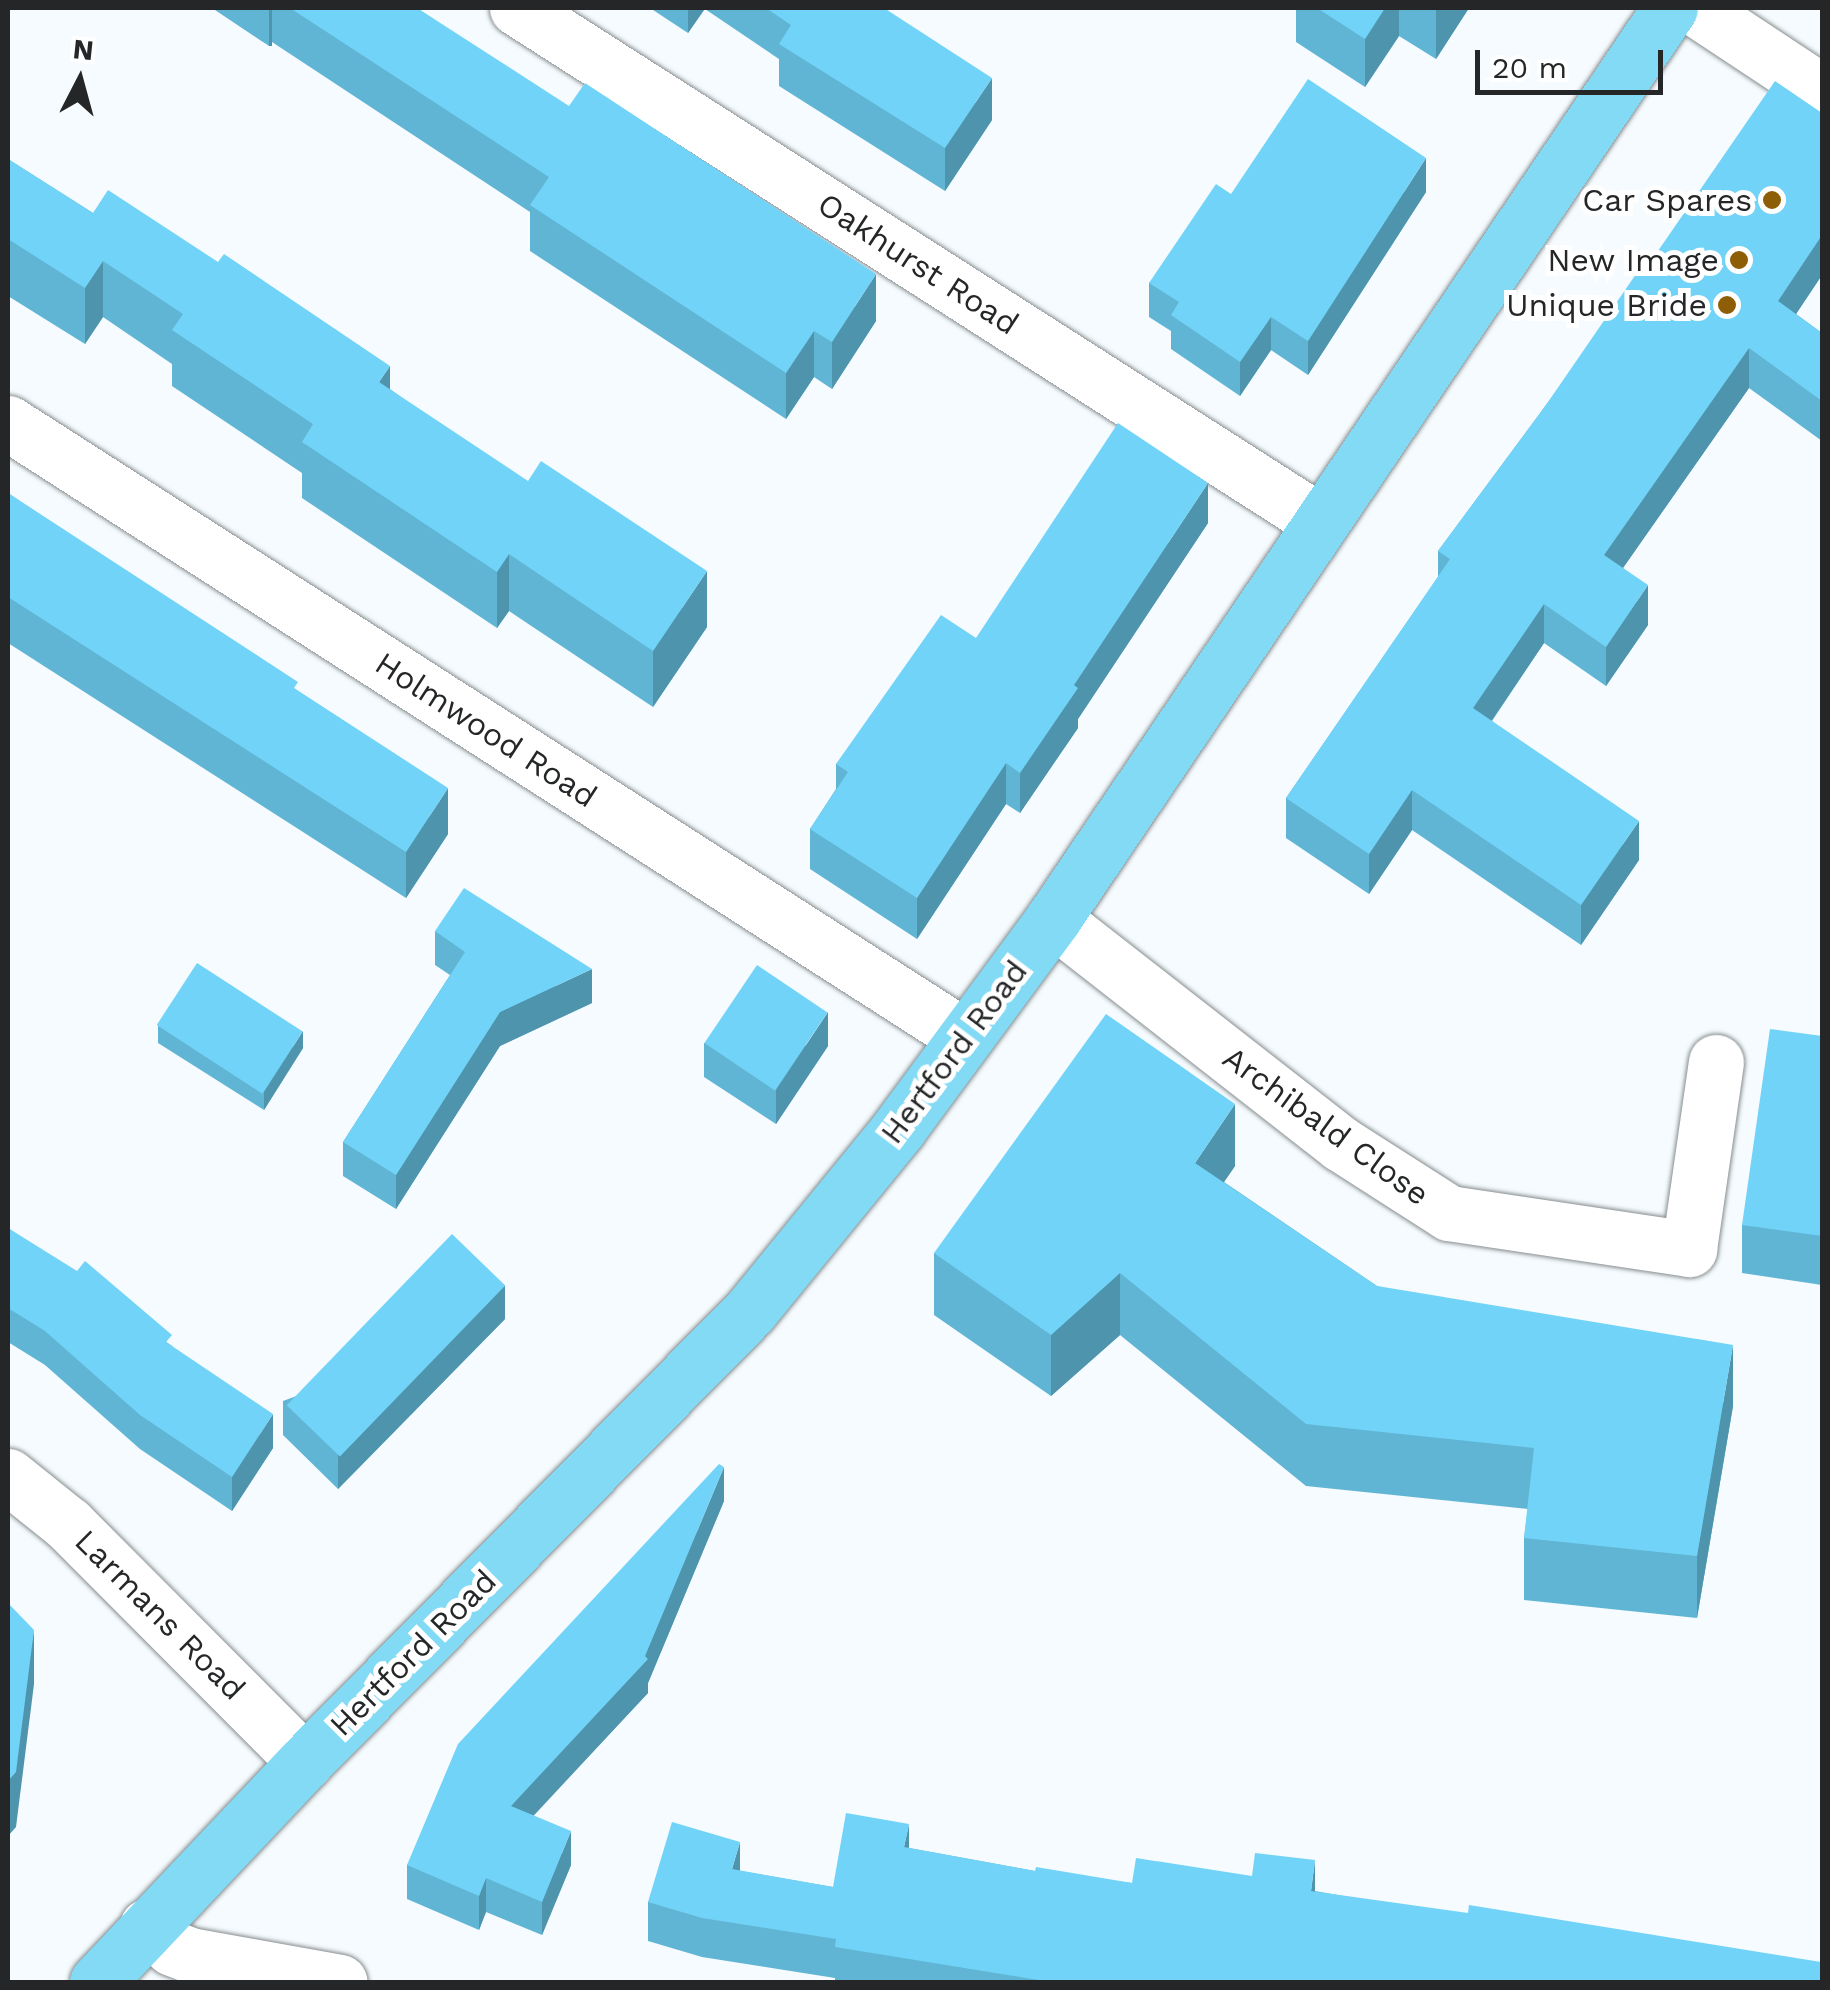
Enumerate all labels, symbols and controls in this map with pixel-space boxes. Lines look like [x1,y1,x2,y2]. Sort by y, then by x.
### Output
north arrow [30,30,130,130]
scale bar [1480,30,1668,92]
text: N [71,32,95,67]
text: 20 m [1492,50,1567,85]
place label: Car Spares [1582,181,1752,219]
street label: Oakhurst Road [810,185,1026,343]
marker: Car Spares [1761,189,1783,211]
place label: New Image [1547,241,1719,279]
marker: New Image [1728,249,1750,271]
place label: Unique Bride [1506,286,1707,324]
marker: Unique Bride [1716,294,1738,316]
street label: Holmwood Road [368,644,604,816]
street label: Hertford Road [873,953,1035,1151]
street label: Archibald Close [1216,1038,1436,1214]
street label: Larmans Road [67,1522,253,1708]
street label: Hertford Road [322,1562,504,1744]

